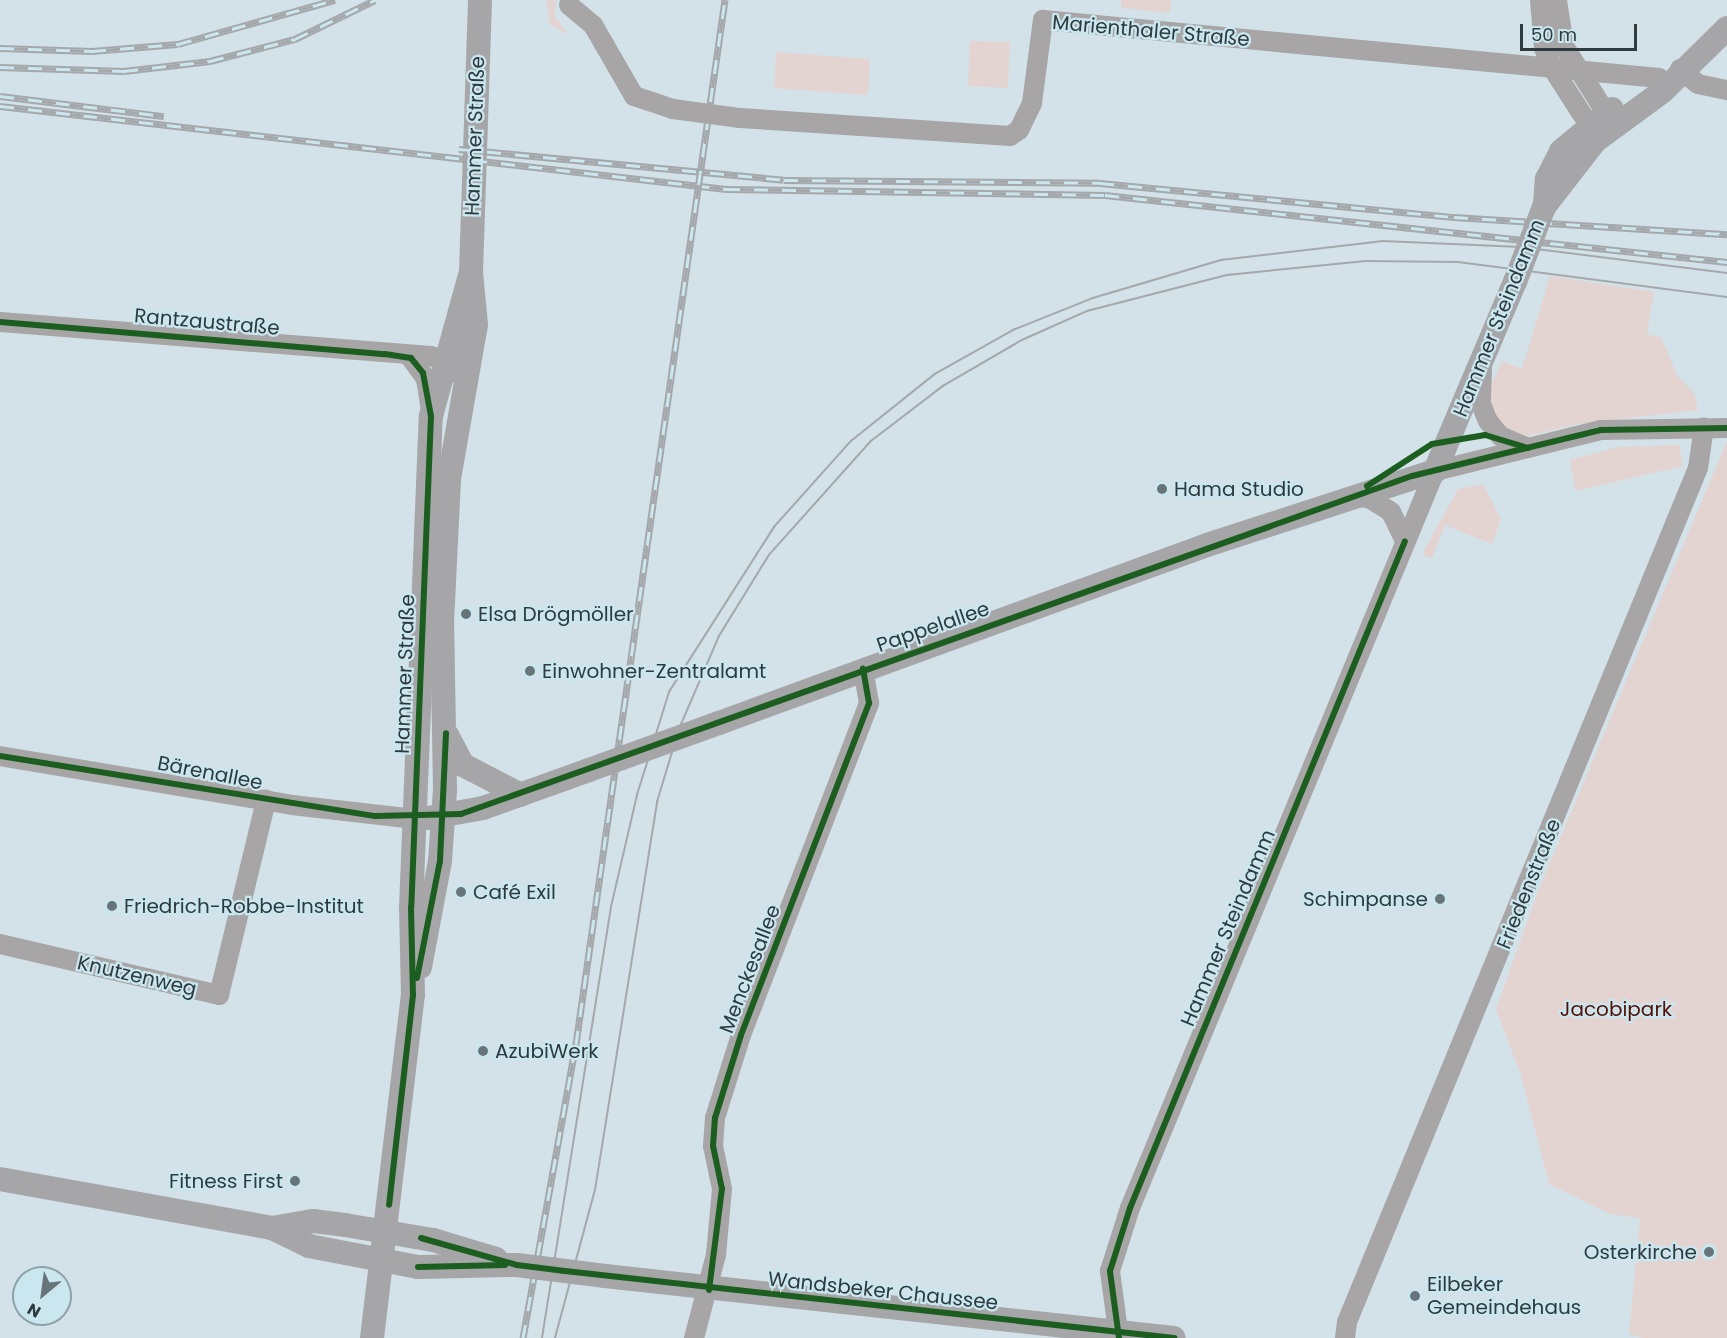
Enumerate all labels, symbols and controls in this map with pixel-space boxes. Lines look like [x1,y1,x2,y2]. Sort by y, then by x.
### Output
street label: Marienthaler Straße [1051,10,1251,52]
scale bar [1523,12,1640,50]
text: 50 m [1531,22,1577,47]
street label: Hammer Straße [460,56,490,216]
street label: Hammer Steindamm [1448,216,1550,420]
street label: Rantzaustraße [133,304,281,340]
place label: Hama Studio [1174,477,1304,501]
marker: Hama Studio [1155,482,1169,496]
street label: Hammer Straße [390,594,420,754]
street label: Pappelallee [873,597,993,657]
place label: Elsa Drögmöller [478,602,633,626]
marker: Elsa Drögmöller [459,607,473,621]
place label: Einwohner-Zentralamt [542,659,766,683]
marker: Einwohner-Zentralamt [523,664,537,678]
street label: Bärenallee [155,751,265,795]
street label: Friedenstraße [1492,815,1566,953]
street label: Hammer Steindamm [1176,826,1280,1030]
place label: Café Exil [473,880,556,904]
marker: Café Exil [454,885,468,899]
place label: Schimpanse [1303,887,1428,911]
marker: Schimpanse [1433,892,1447,906]
place label: Friedrich-Robbe-Institut [124,894,364,918]
marker: Friedrich-Robbe-Institut [105,899,119,913]
street label: Menckesallee [714,901,786,1037]
street label: Knutzenweg [75,951,199,1001]
park label: Jacobipark [1560,997,1672,1021]
place label: AzubiWerk [495,1039,598,1063]
marker: AzubiWerk [476,1044,490,1058]
place label: Fitness First [169,1169,283,1193]
marker: Fitness First [288,1174,302,1188]
place label: Osterkirche [1584,1240,1697,1264]
marker: Osterkirche [1702,1245,1716,1259]
north arrow [12,1266,72,1326]
street label: Wandsbeker Chaussee [767,1267,999,1315]
place label: Eilbeker Gemeindehaus [1427,1272,1581,1319]
marker: Eilbeker Gemeindehaus [1408,1289,1422,1303]
text: N [23,1297,45,1323]

